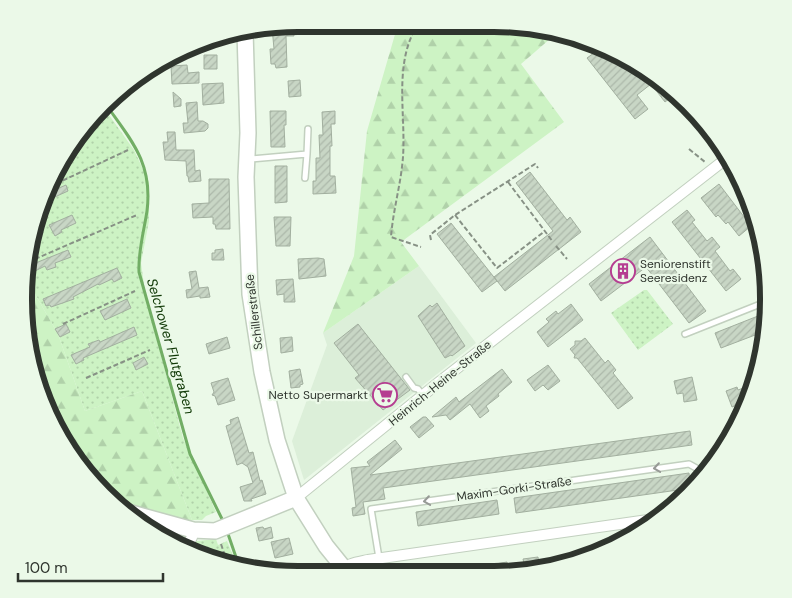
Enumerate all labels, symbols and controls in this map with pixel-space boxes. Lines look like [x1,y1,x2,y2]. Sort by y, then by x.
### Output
place label: Seniorenstift Seeresidenz [640,256,711,286]
building icon: Seniorenstift Seeresidenz [610,258,636,284]
street label: Schillerstraße [241,273,267,351]
water label: Selchower Flutgraben [143,276,199,416]
street label: Heinrich-Heine-Straße [385,337,495,429]
supermarket icon: Netto Supermarkt [372,382,398,408]
place label: Netto Supermarkt [269,387,368,403]
one-way arrow [652,463,661,473]
street label: Maxim-Gorki-Straße [455,473,573,505]
one-way arrow [422,495,430,506]
scale bar [18,550,162,582]
text: 100 m [25,558,68,578]

